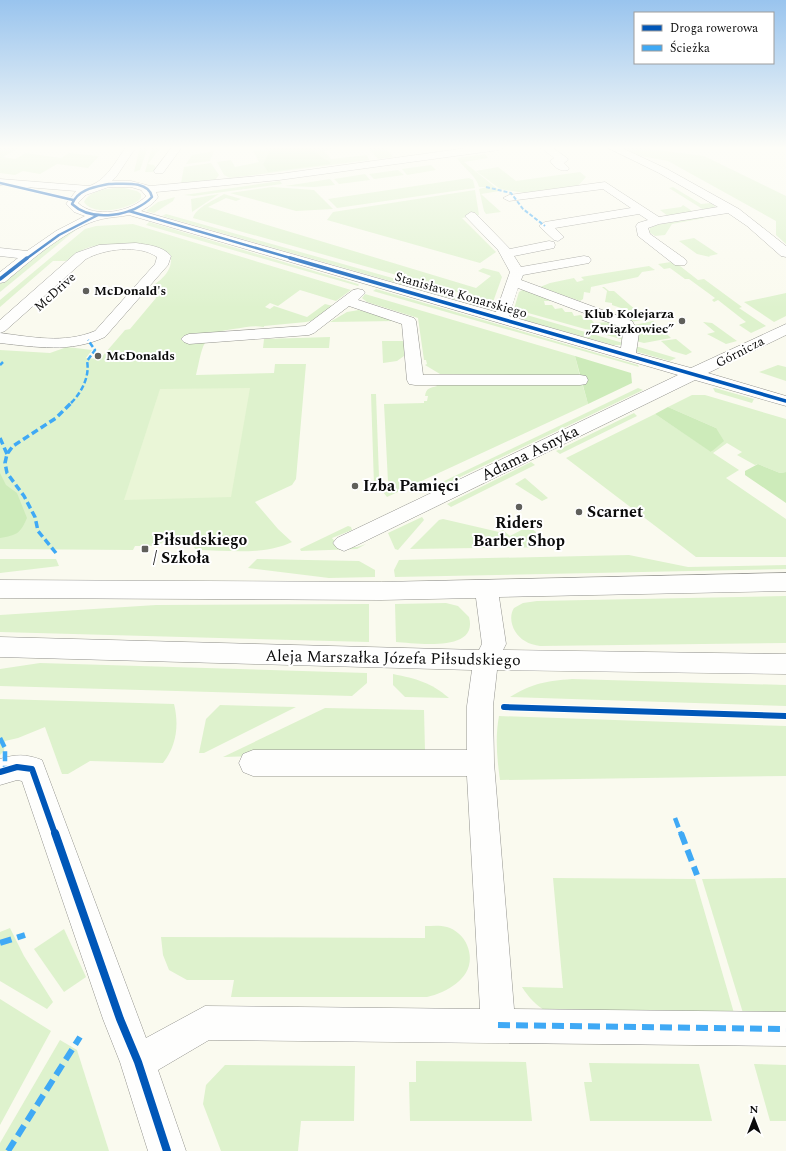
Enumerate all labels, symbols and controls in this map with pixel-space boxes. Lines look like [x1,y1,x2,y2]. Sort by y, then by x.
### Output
legend [634,12,774,64]
text: Droga rowerowa [670,19,758,38]
text: Ścieżka [670,39,710,58]
street label: Stanisława Konarskiego [392,267,530,323]
street label: McDrive [30,268,80,316]
place label: McDonald's [94,281,166,301]
marker: McDonald's [81,286,91,296]
place label: Klub Kolejarza „Związkowiec” [584,304,674,339]
marker: Klub Kolejarza „Związkowiec” [677,316,687,326]
street label: Górnicza [712,331,769,373]
place label: McDonalds [106,346,175,366]
marker: McDonalds [93,351,103,361]
street label: Adama Asnyka [477,419,583,487]
place label: Izba Pamięci [363,474,459,498]
marker: Izba Pamięci [350,481,360,491]
place label: Scarnet [587,500,643,524]
marker: Riders Barber Shop [514,502,524,512]
marker: Scarnet [574,507,584,517]
place label: Riders Barber Shop [473,511,565,553]
place label: Piłsudskiego / Szkoła [153,528,248,570]
marker: Piłsudskiego / Szkoła [140,544,150,554]
street label: Aleja Marszałka Józefa Piłsudskiego [265,644,521,672]
north arrow [734,1099,774,1139]
text: N [750,1101,759,1118]

